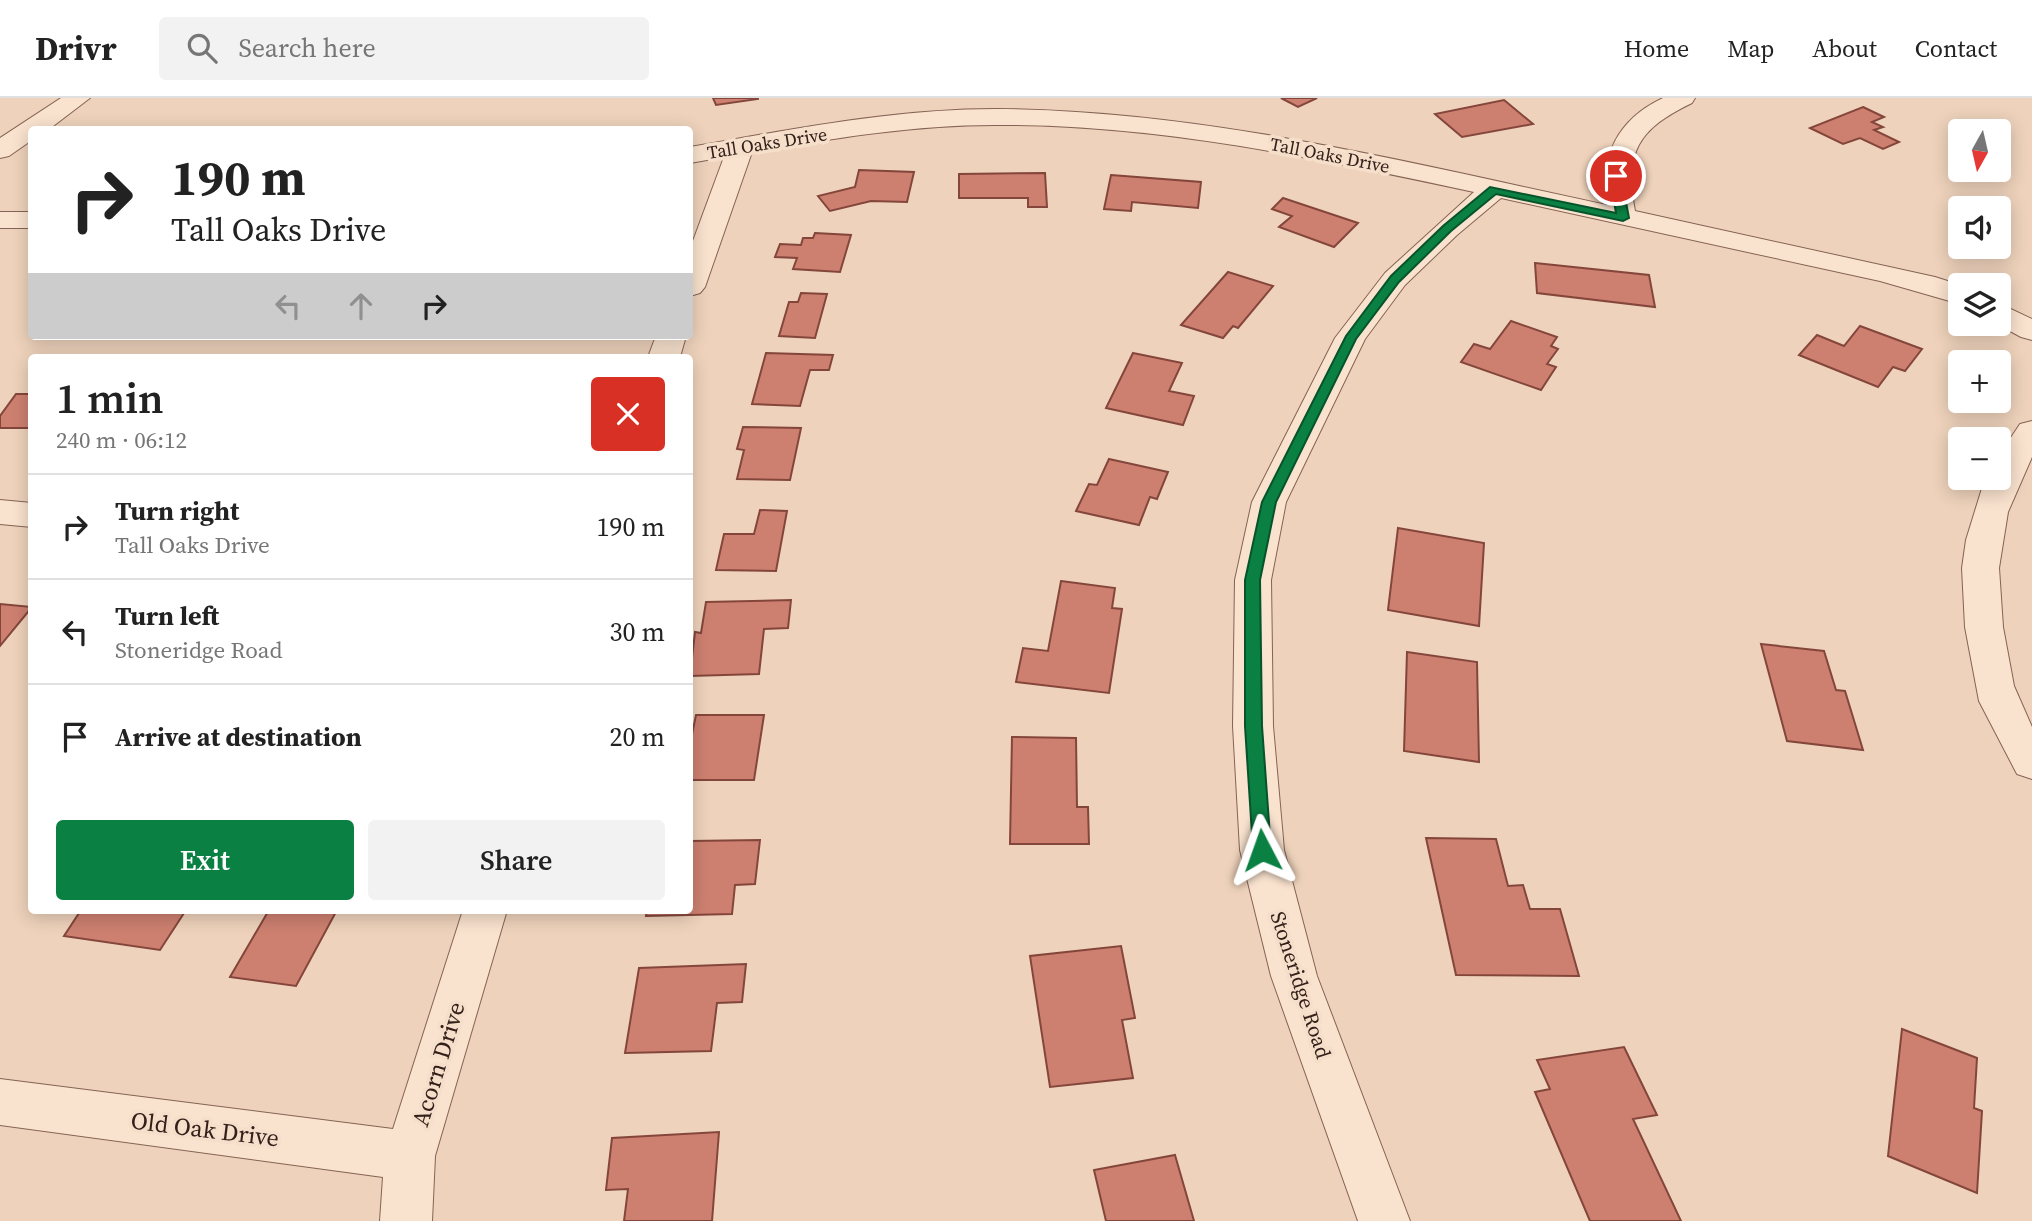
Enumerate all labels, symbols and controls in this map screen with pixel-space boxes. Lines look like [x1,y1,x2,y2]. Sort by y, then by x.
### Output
search box [159,17,649,80]
text: Drivr [35,26,117,71]
icon: search [183,29,221,67]
text: Search here [239,30,376,66]
text: Home [1624,32,1689,65]
text: Map [1727,32,1774,65]
text: About [1812,32,1877,65]
text: Contact [1915,32,1997,65]
north arrow [1948,119,2011,182]
map controls [1948,119,2011,490]
street label: Tall Oaks Drive [705,121,829,165]
street label: Tall Oaks Drive [1268,131,1392,179]
text: 190 m [171,144,306,211]
pin [1586,146,1646,206]
icon: right [56,154,147,245]
icon: arrive [1597,157,1635,195]
button: sound [1948,196,2011,259]
text: Tall Oaks Drive [171,208,386,252]
button: layers [1948,273,2011,336]
icon: left [269,287,307,325]
icon: ahead [342,287,380,325]
icon: right [415,287,453,325]
button: + [1948,350,2011,413]
text: 1 min [56,369,164,427]
button: close [591,377,665,451]
text: 240 m · 06:12 [56,424,187,456]
button: − [1948,427,2011,490]
text: Turn right [115,493,239,529]
icon: right [56,508,94,546]
text: 190 m [597,509,665,545]
text: Tall Oaks Drive [115,529,270,561]
text: Turn left [115,598,219,634]
icon: left [56,613,94,651]
text: 30 m [610,614,665,650]
text: Stoneridge Road [115,634,283,666]
icon: arrive [56,718,94,756]
text: Arrive at destination [115,719,362,755]
text: 20 m [610,719,665,755]
position arrow [1225,813,1299,887]
button: Exit [56,820,354,900]
button: Share [368,820,665,900]
street label: Stoneridge Road [1264,908,1338,1062]
street label: Acorn Drive [403,998,473,1130]
street label: Old Oak Drive [129,1104,281,1154]

